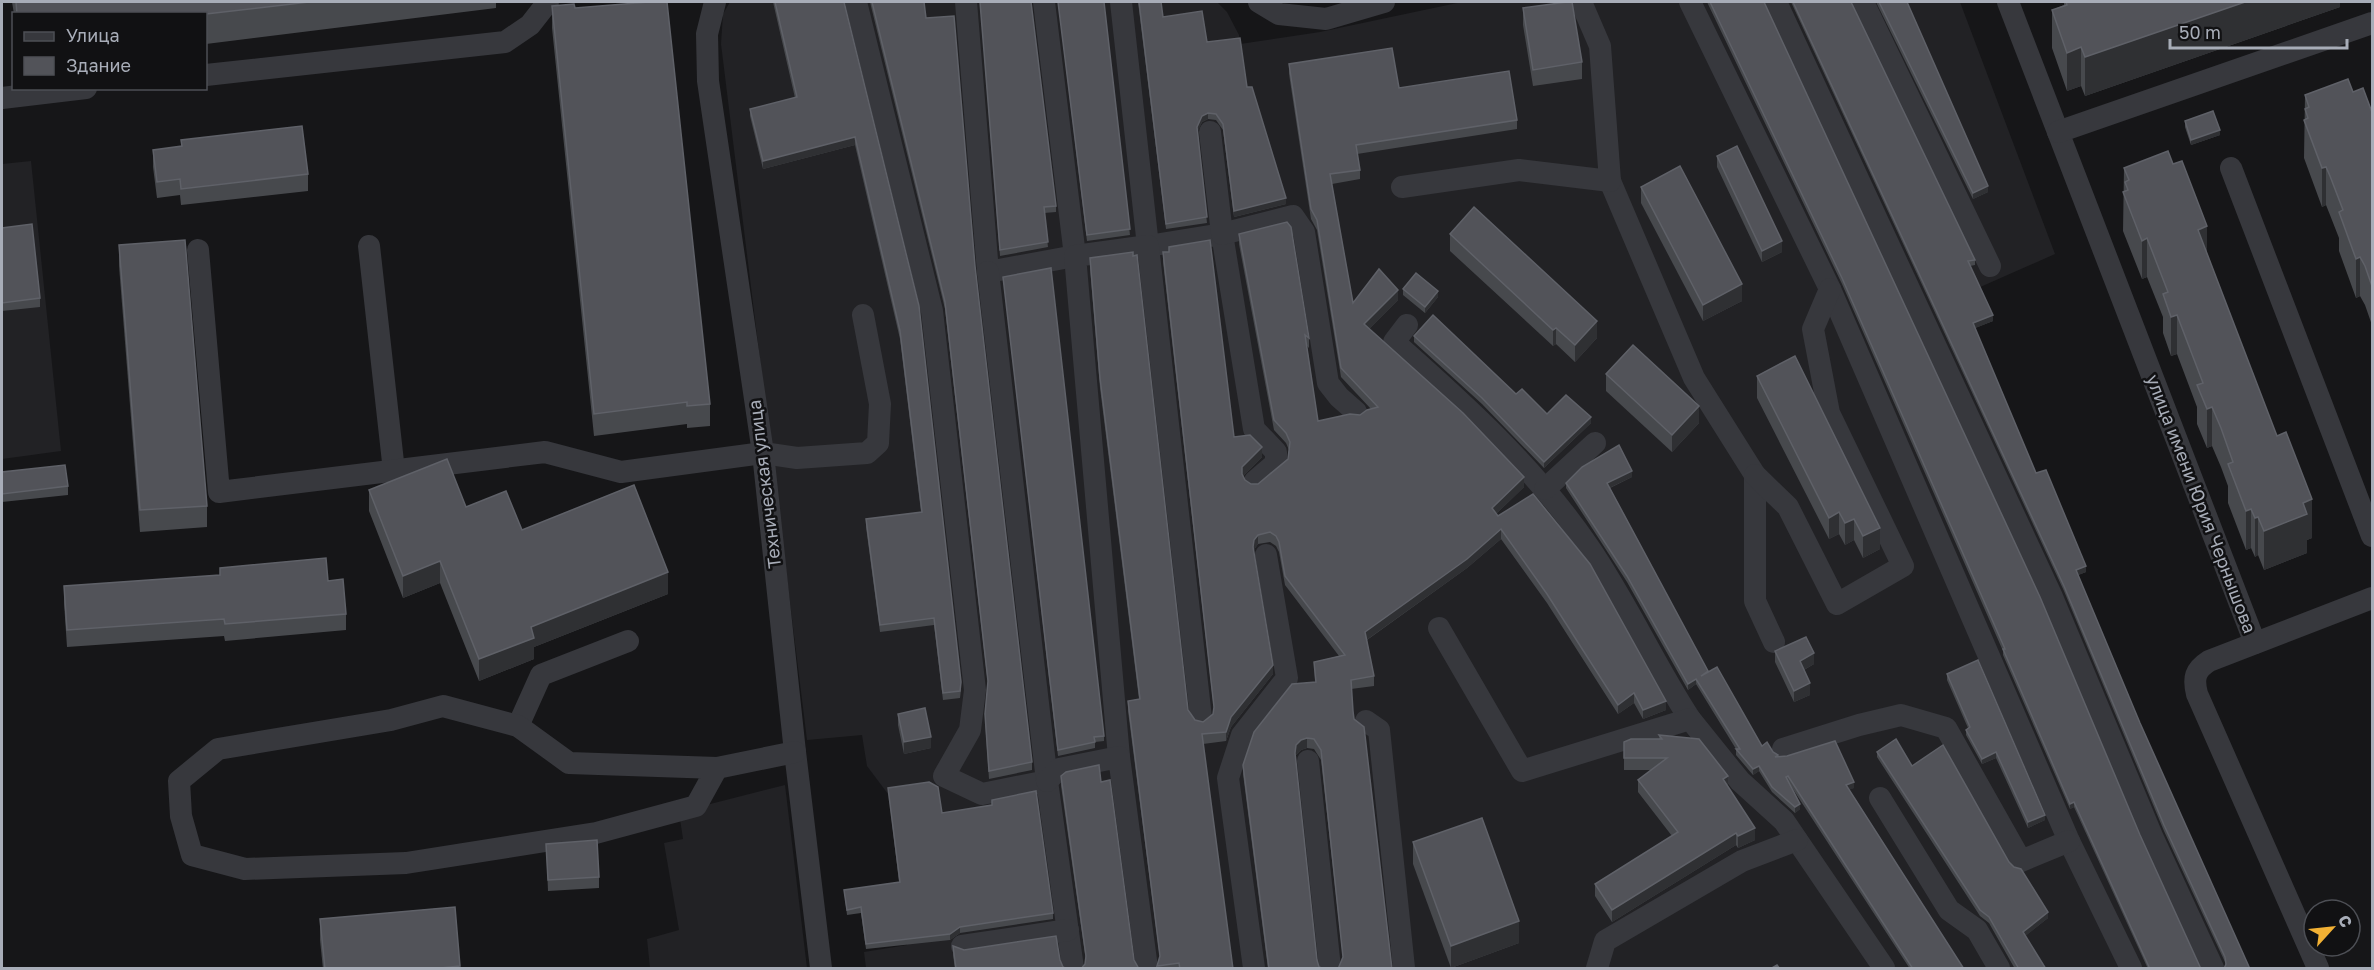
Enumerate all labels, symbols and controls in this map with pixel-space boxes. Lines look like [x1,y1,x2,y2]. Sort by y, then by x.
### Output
legend [12,12,207,90]
scale bar [2170,12,2347,50]
text: 50 m [2179,21,2221,43]
text: Улица [66,24,120,46]
text: Здание [66,54,131,76]
street label: улица имени Юрия Чернышова [2142,371,2262,636]
street label: Техническая улица [743,399,785,570]
north arrow [2302,898,2362,958]
text: С [2334,912,2357,931]

